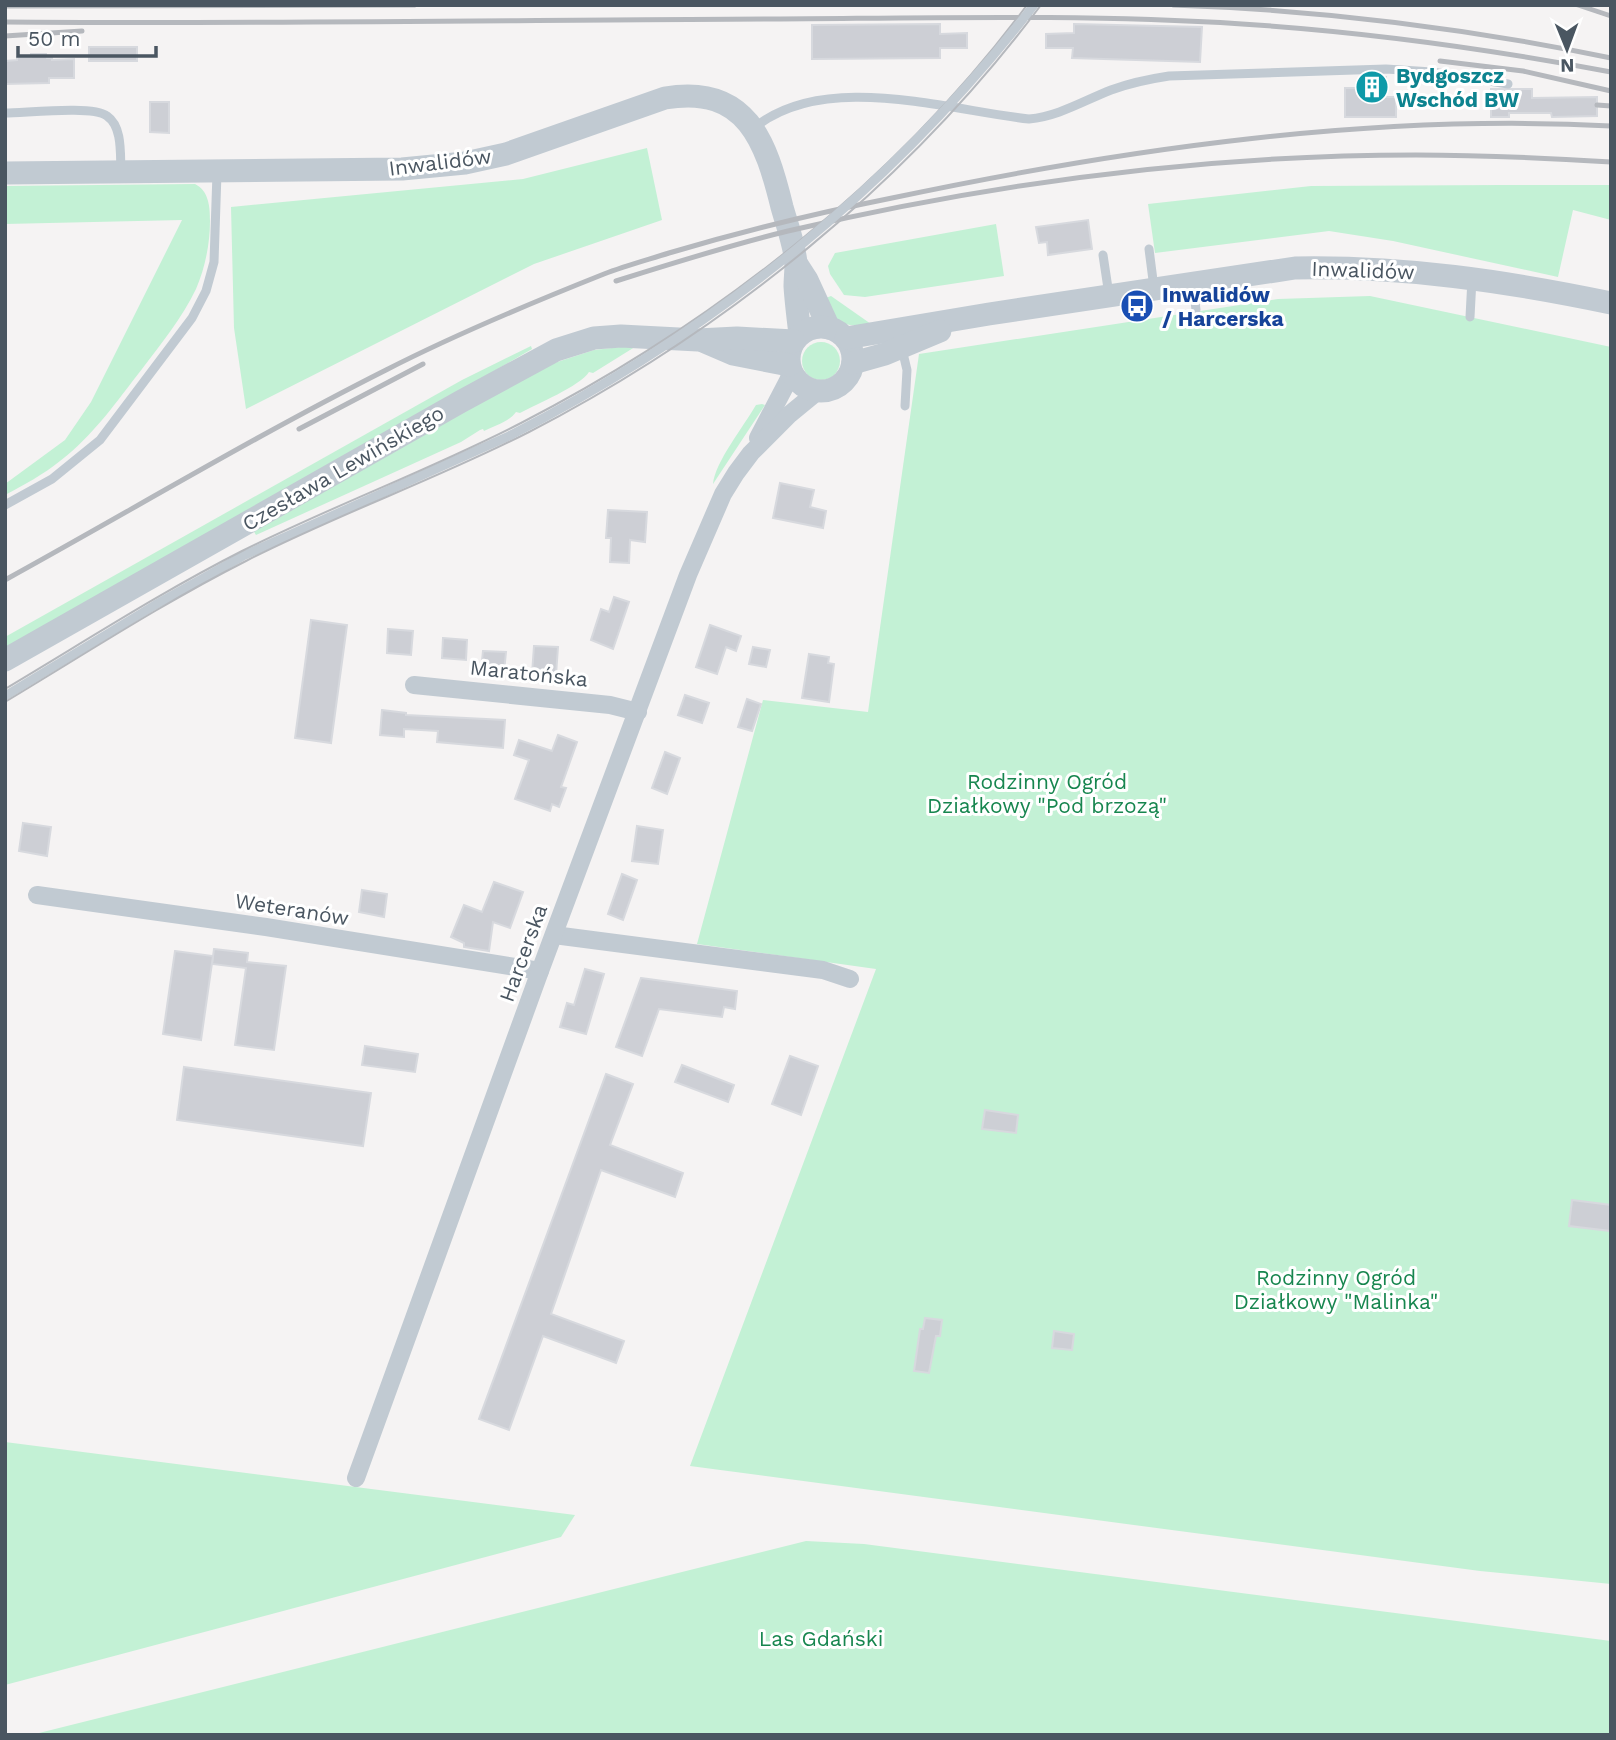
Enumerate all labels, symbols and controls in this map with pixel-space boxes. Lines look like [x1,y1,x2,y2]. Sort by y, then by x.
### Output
scale bar [18,14,156,58]
north arrow [1532,14,1602,84]
text: 50 m [28,26,80,51]
text: N [1560,54,1575,77]
place label: Bydgoszcz Wschód BW [1396,63,1519,112]
building icon: Bydgoszcz Wschód BW [1353,68,1391,106]
street label: Inwalidów [387,143,493,181]
street label: Inwalidów [1311,256,1415,284]
place label: Inwalidów / Harcerska [1162,282,1285,331]
bus stop icon: Inwalidów / Harcerska [1118,287,1156,325]
street label: Czesława Lewińskiego [238,400,448,536]
street label: Maratońska [469,654,589,692]
park label: Rodzinny Ogród Działkowy "Pod brzozą" [927,769,1167,818]
street label: Weteranów [233,888,351,930]
street label: Harcerska [494,901,552,1005]
park label: Rodzinny Ogród Działkowy "Malinka" [1234,1265,1438,1314]
park label: Las Gdański [759,1626,883,1651]

